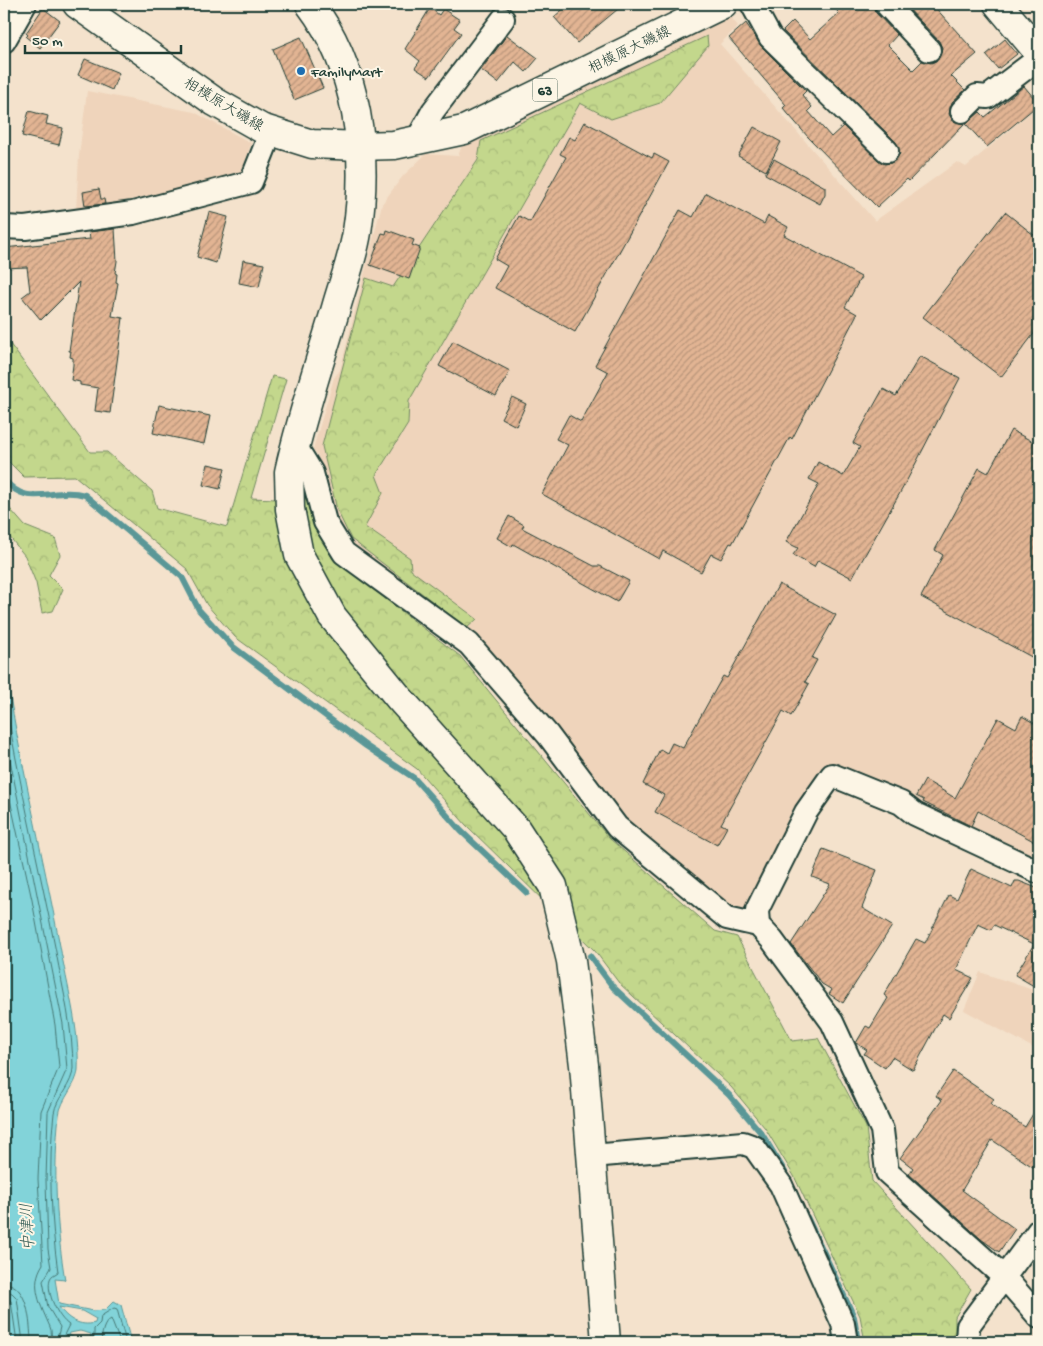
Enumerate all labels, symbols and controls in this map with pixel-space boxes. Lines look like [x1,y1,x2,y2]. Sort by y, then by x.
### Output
scale bar [25,22,181,54]
street label: 相模原大磯線 [585,22,674,79]
text: 50 m [32,33,63,51]
place label: FamilyMart [310,64,384,82]
marker: FamilyMart [295,65,307,77]
street label: 相模原大磯線 [180,74,267,137]
road number: 63 [532,78,558,102]
water label: 中津川 [17,1202,40,1251]

